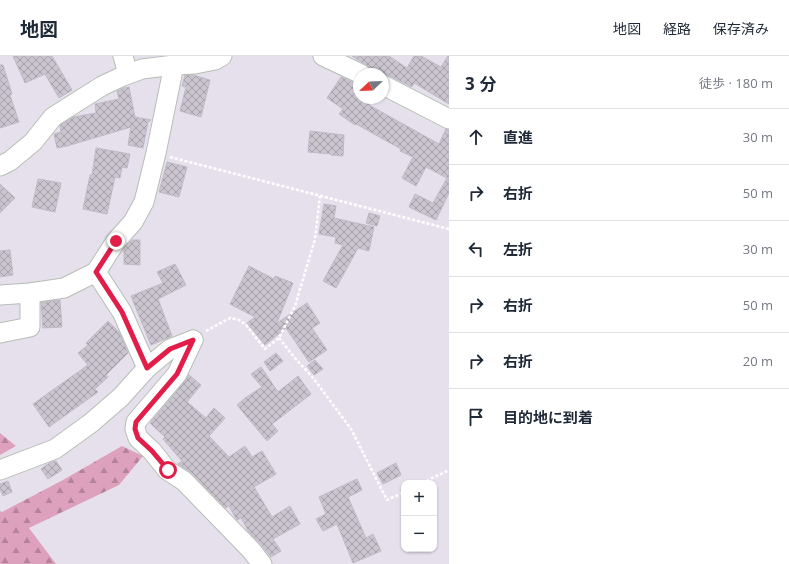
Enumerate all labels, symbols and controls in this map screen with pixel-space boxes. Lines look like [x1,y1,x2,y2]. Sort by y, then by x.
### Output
text: 地図 [20,16,58,42]
text: 地図 [613,19,641,38]
text: 経路 [663,19,691,38]
text: 保存済み [713,19,769,38]
north arrow [353,68,389,104]
text: 3 分 [465,72,496,95]
text: 徒歩 · 180 m [699,74,773,92]
icon: ahead [465,126,487,148]
text: 直進 [503,127,533,147]
text: 30 m [743,128,773,146]
icon: right [465,182,487,204]
text: 右折 [503,183,533,203]
text: 50 m [743,184,773,202]
route end [107,232,125,250]
icon: left [465,238,487,260]
text: 左折 [503,239,533,259]
text: 30 m [743,240,773,258]
icon: right [465,294,487,316]
text: 右折 [503,295,533,315]
text: 50 m [743,296,773,314]
icon: right [465,350,487,372]
text: 右折 [503,351,533,371]
text: 20 m [743,352,773,370]
icon: arrive [465,406,487,428]
text: 目的地に到着 [503,407,593,427]
route start [159,461,177,479]
map controls [401,480,437,552]
button: + [401,480,437,516]
button: − [401,516,437,552]

